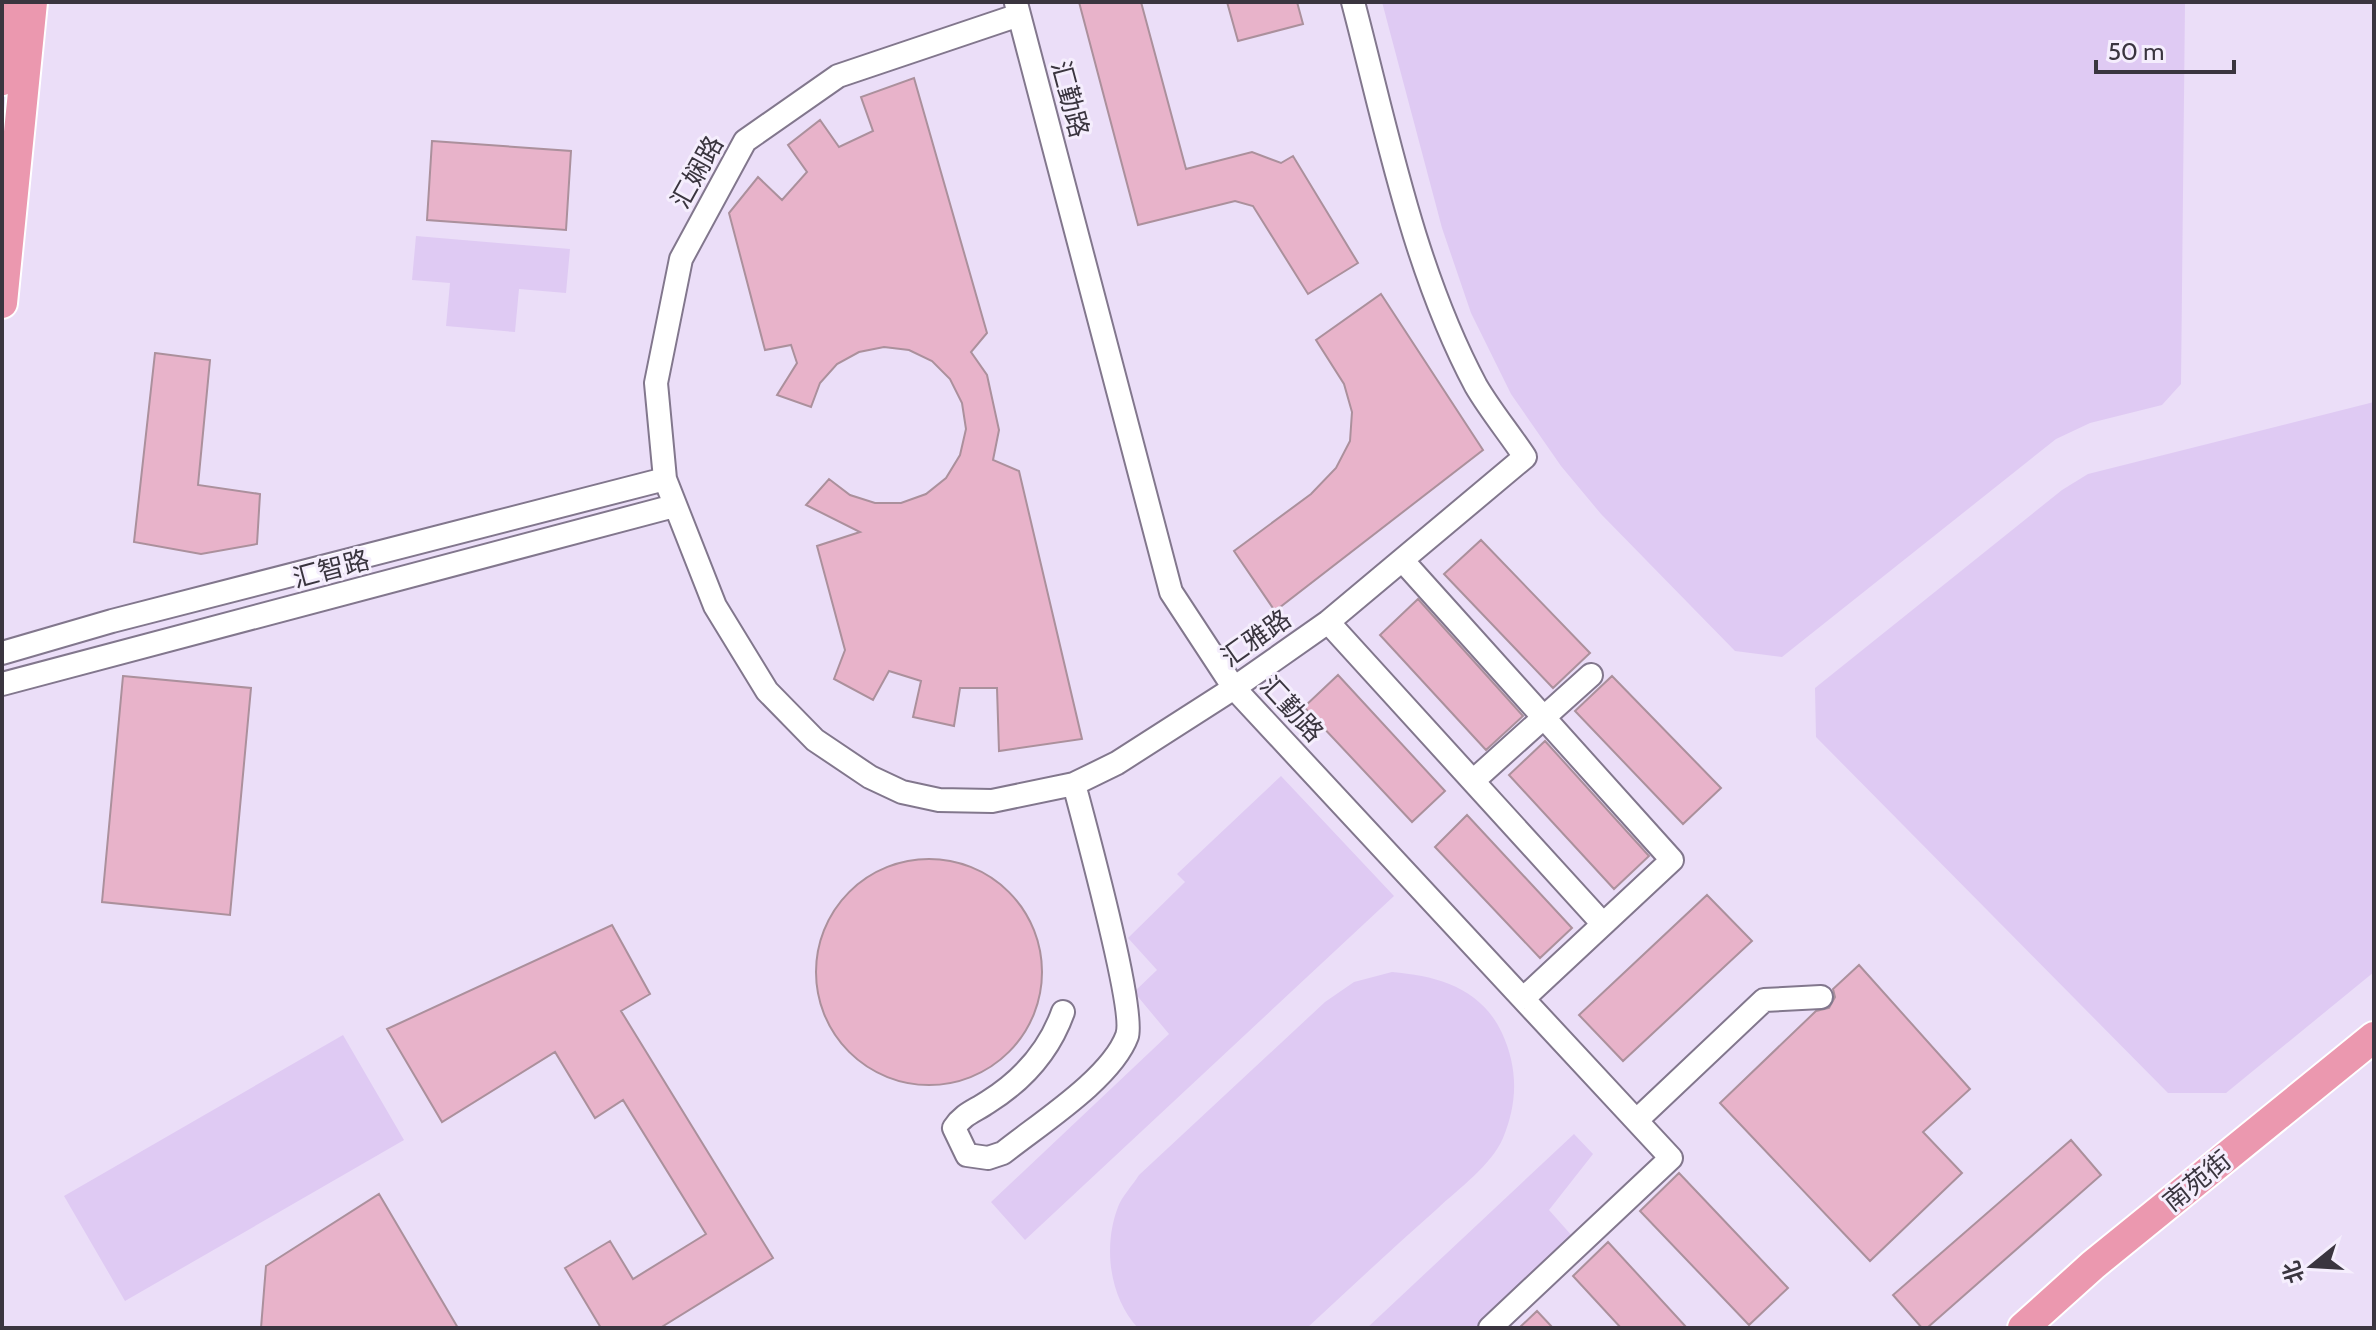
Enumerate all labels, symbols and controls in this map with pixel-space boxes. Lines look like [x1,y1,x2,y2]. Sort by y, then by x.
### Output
scale bar [2096,24,2234,74]
text: 50 m [2108,37,2164,66]
street label: 汇勤路 [1044,57,1096,141]
street label: 汇娴路 [664,130,730,214]
street label: 汇智路 [289,543,373,595]
street label: 汇雅路 [1215,603,1297,673]
street label: 汇勤路 [1254,670,1330,748]
street label: 南苑街 [2157,1144,2237,1218]
north arrow [2272,1226,2352,1306]
text: 北 [2277,1257,2310,1287]

